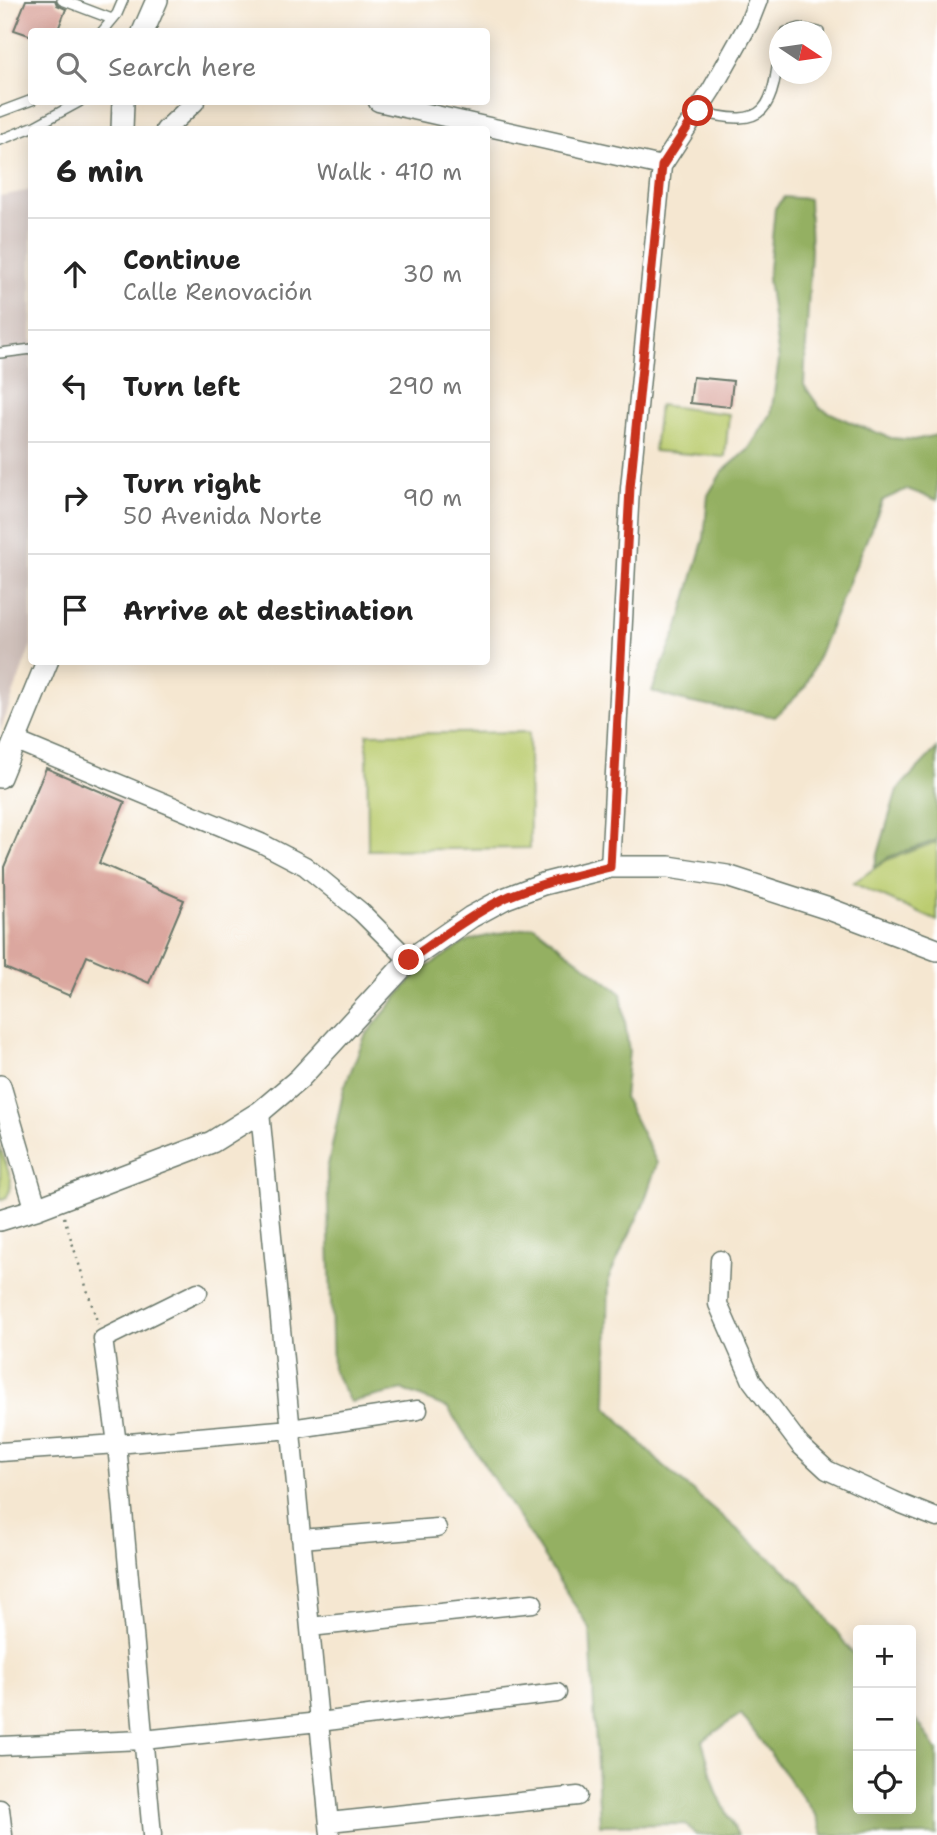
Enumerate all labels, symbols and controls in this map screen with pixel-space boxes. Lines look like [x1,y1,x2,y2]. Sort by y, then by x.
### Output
north arrow [769,21,832,84]
search box [28,28,490,105]
icon: search [52,48,90,86]
text: Search here [108,49,257,84]
route start [682,95,713,126]
text: 6 min [56,151,143,192]
text: Walk · 410 m [317,157,462,187]
text: Continue [123,242,241,277]
icon: ahead [56,255,94,293]
text: 30 m [403,259,462,289]
text: Calle Renovación [123,277,312,307]
icon: left [56,367,94,405]
text: Turn left [123,369,240,404]
text: 290 m [388,371,462,401]
text: Turn right [123,466,261,501]
icon: right [56,479,94,517]
text: 90 m [402,483,462,513]
text: 50 Avenida Norte [123,501,322,531]
icon: arrive [56,591,94,629]
text: Arrive at destination [123,593,413,628]
route end [393,944,424,975]
map controls [853,1625,916,1814]
button: + [853,1625,916,1688]
button: − [853,1688,916,1751]
button: locate [853,1751,916,1814]

